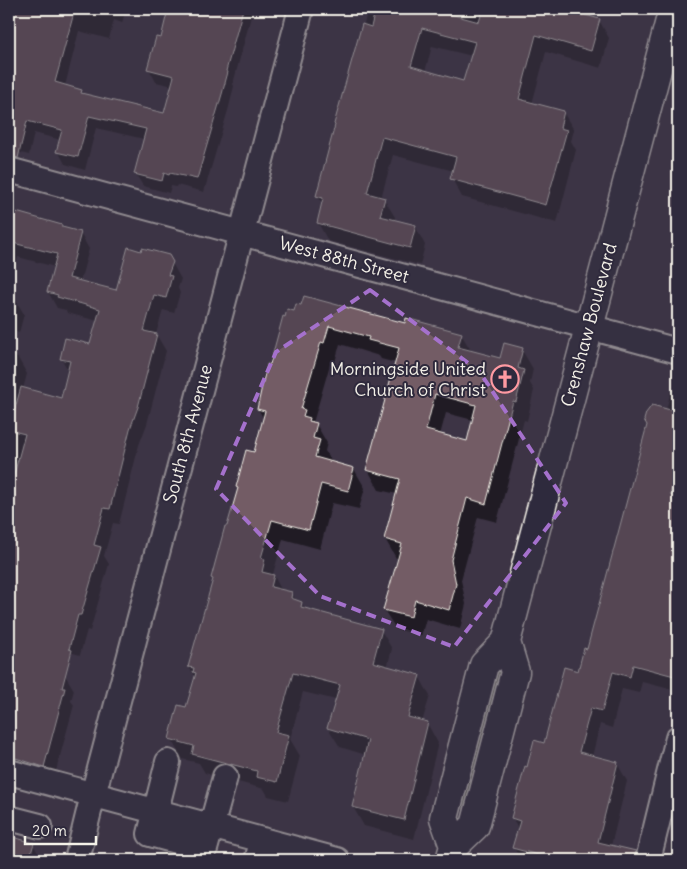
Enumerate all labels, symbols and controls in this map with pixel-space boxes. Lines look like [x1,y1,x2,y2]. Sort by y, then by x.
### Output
street label: West 88th Street [277,231,412,288]
street label: Crenshaw Boulevard [556,240,622,409]
place label: Morningside United Church of Christ [330,357,486,401]
street label: South 8th Avenue [158,362,217,506]
church icon: Morningside United Church of Christ [490,364,520,394]
scale bar [25,814,96,846]
text: 20 m [32,821,67,840]

